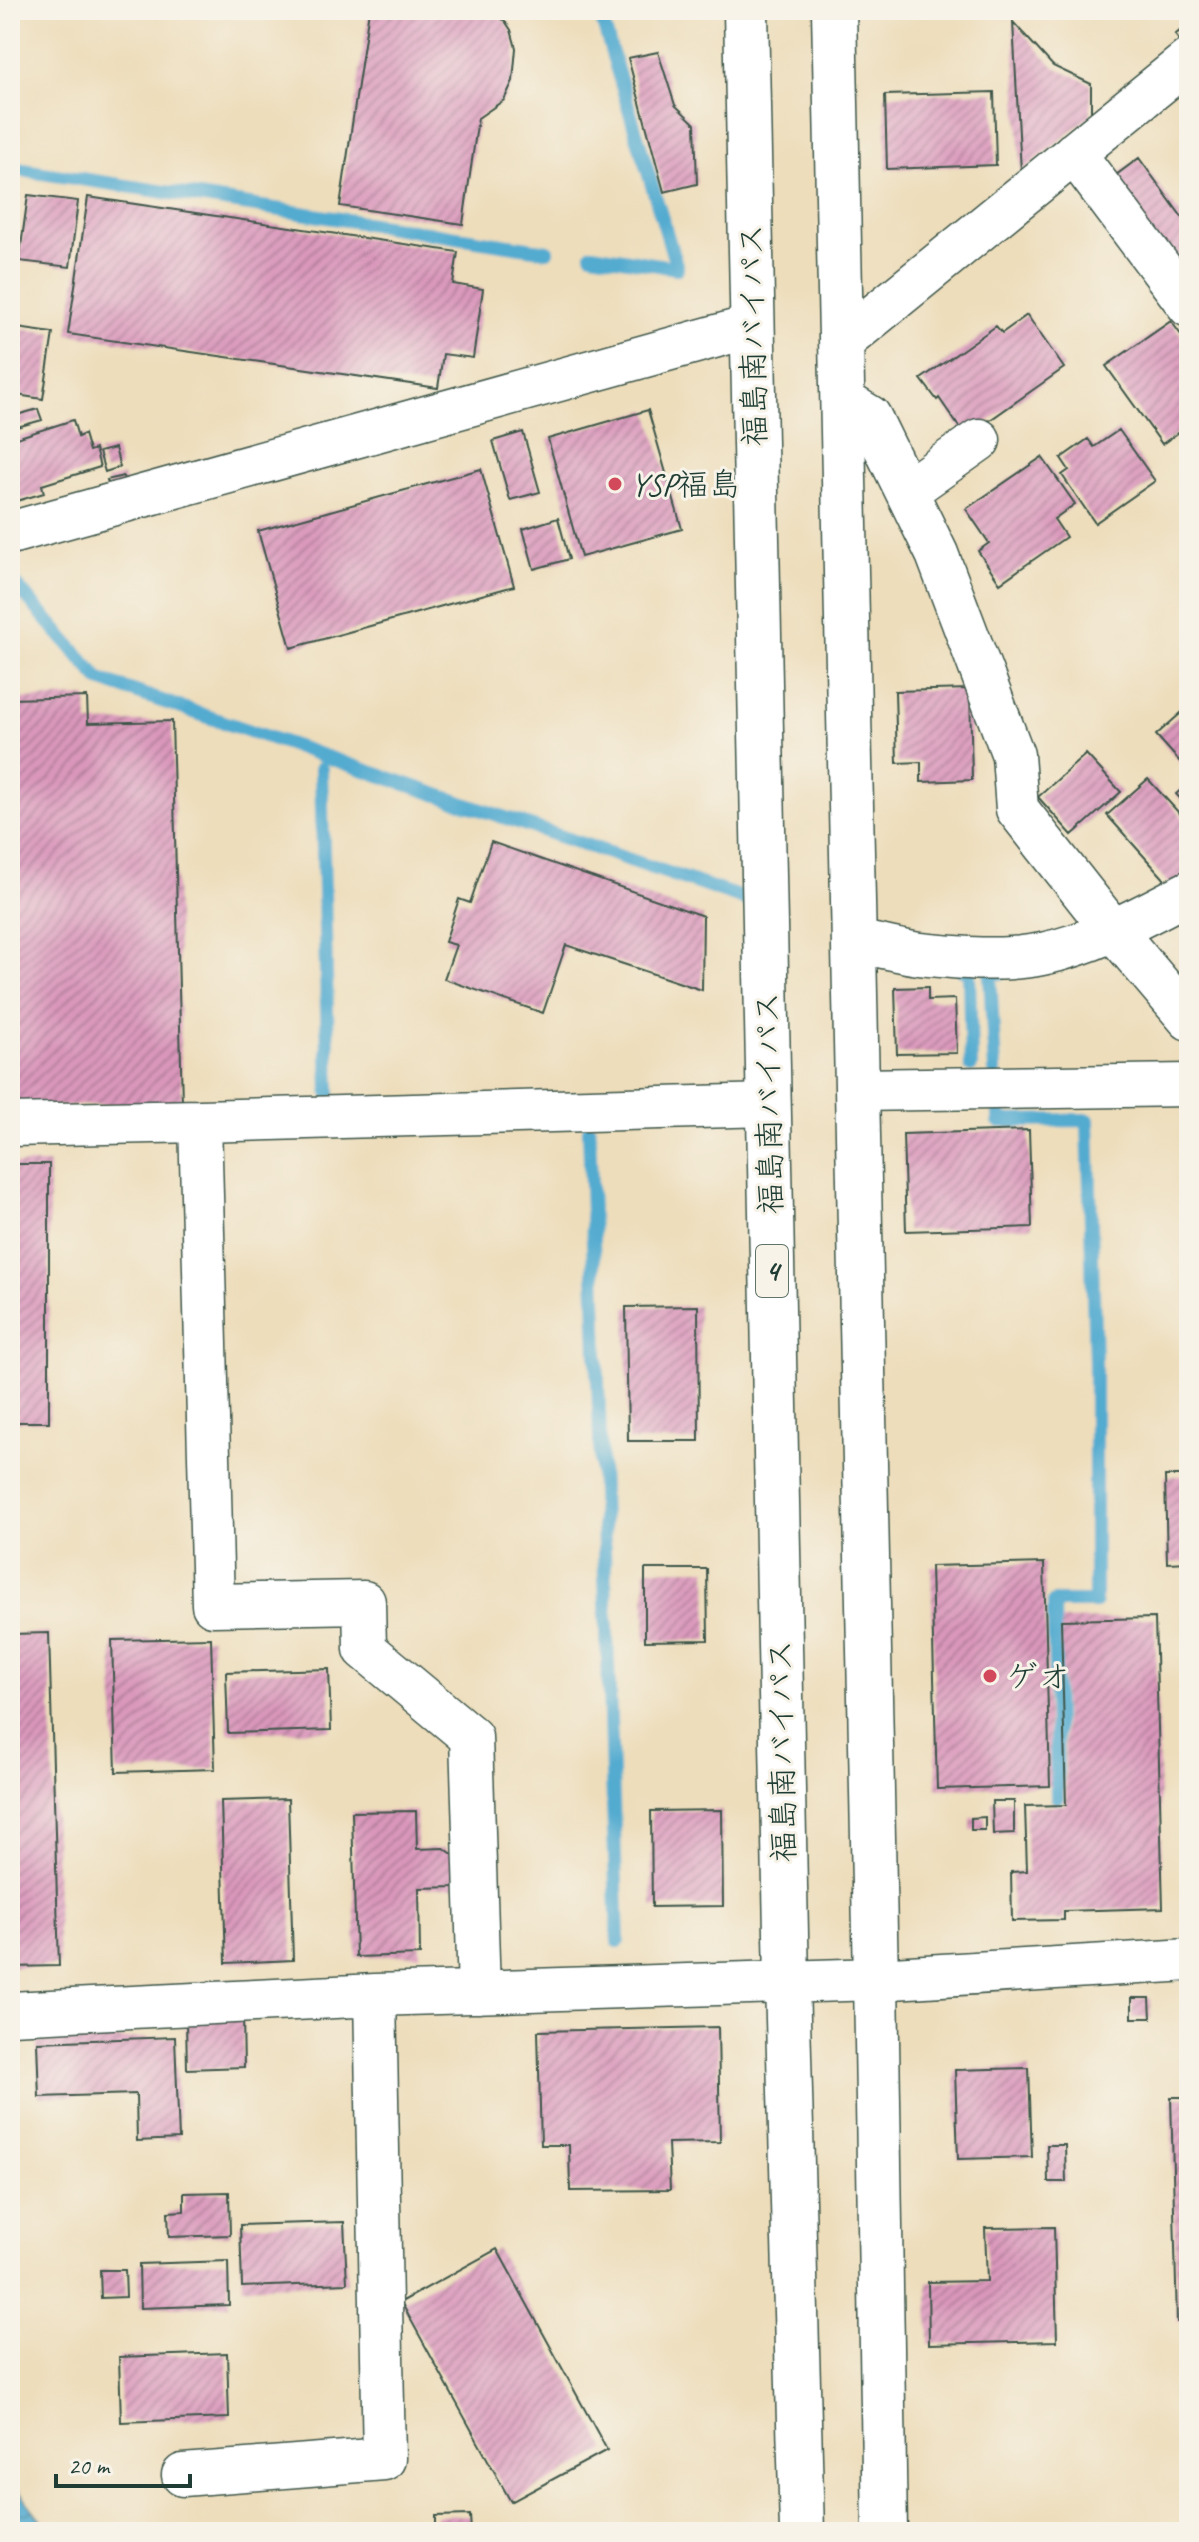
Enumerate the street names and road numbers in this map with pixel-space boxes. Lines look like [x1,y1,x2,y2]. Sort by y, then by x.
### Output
street label: 福島南バイパス [731,223,775,447]
street label: 福島南バイパス [747,991,791,1215]
road number: 4 [756,1245,788,1297]
street label: 福島南バイパス [760,1639,804,1863]

